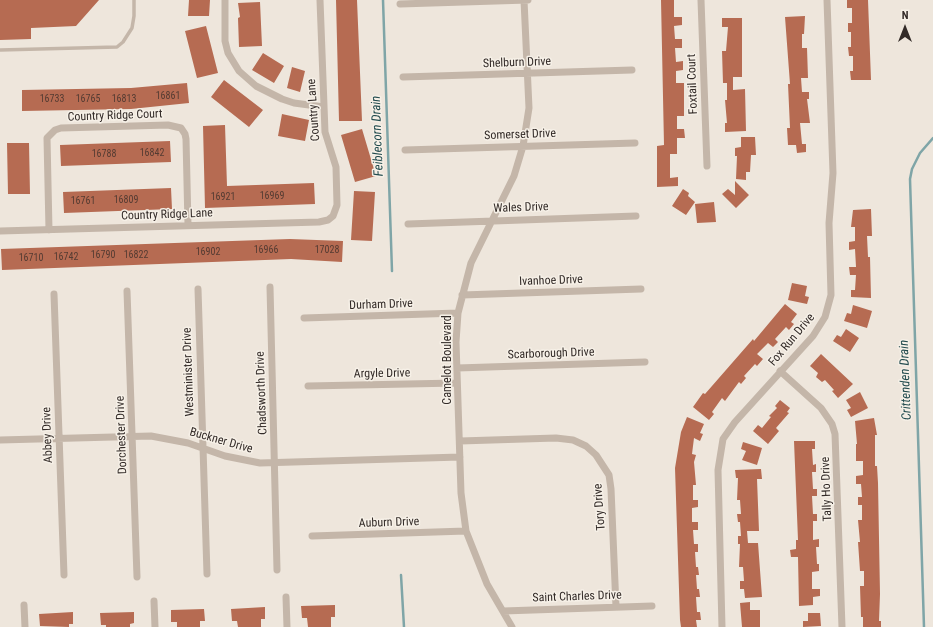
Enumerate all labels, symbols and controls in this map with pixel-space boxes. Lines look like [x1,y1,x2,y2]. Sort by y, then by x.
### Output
north arrow [885,8,925,48]
text: N [902,9,908,22]
street label: Foxtail Court [685,54,701,114]
street label: Shelburn Drive [483,55,551,71]
street label: Country Lane [305,78,323,142]
house number: 16861 [156,90,180,102]
house number: 16733 [40,93,64,105]
house number: 16765 [76,93,100,105]
house number: 16813 [112,93,136,105]
water label: Feiblecorn Drain [369,95,387,177]
street label: Country Ridge Court [67,107,163,125]
street label: Somerset Drive [484,127,556,143]
house number: 16842 [140,147,164,159]
house number: 16788 [92,148,116,160]
house number: 16969 [260,190,284,202]
house number: 16921 [211,191,235,203]
house number: 16809 [114,194,138,206]
house number: 16761 [71,195,95,207]
street label: Wales Drive [493,200,549,216]
street label: Country Ridge Lane [121,206,213,224]
house number: 16966 [254,244,278,256]
house number: 17028 [315,244,339,256]
house number: 16902 [196,246,220,258]
house number: 16790 [91,249,115,261]
house number: 16822 [124,249,148,261]
house number: 16742 [54,251,78,263]
house number: 16710 [19,252,43,264]
street label: Ivanhoe Drive [519,273,583,289]
street label: Durham Drive [349,297,413,313]
street label: Fox Run Drive [766,311,818,369]
street label: Camelot Boulevard [441,315,455,405]
street label: Westminister Drive [180,327,198,417]
water label: Crittenden Drain [897,340,915,420]
street label: Scarborough Drive [507,345,595,363]
street label: Chadsworth Drive [253,351,271,435]
street label: Argyle Drive [354,366,410,382]
street label: Dorchester Drive [113,396,131,474]
street label: Abbey Drive [40,407,56,463]
street label: Buckner Drive [188,425,254,457]
street label: Tally Ho Drive [819,456,835,522]
street label: Tory Drive [591,483,609,531]
street label: Auburn Drive [358,515,420,531]
street label: Saint Charles Drive [532,588,622,606]

